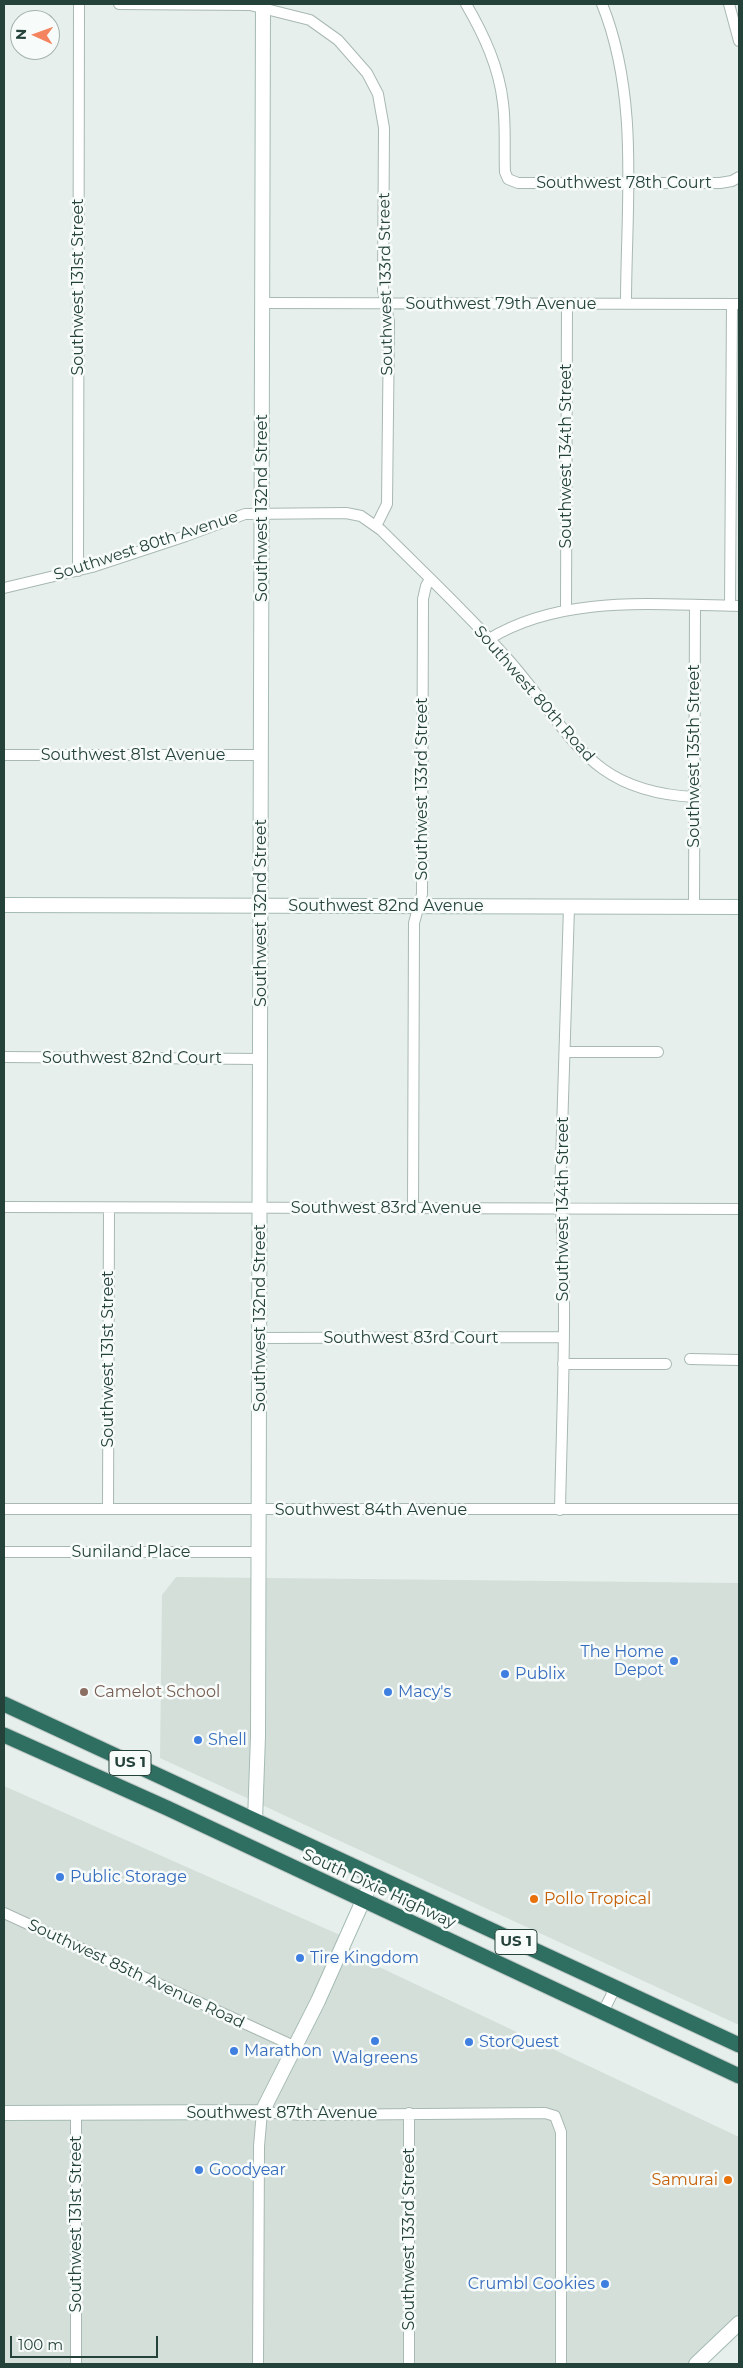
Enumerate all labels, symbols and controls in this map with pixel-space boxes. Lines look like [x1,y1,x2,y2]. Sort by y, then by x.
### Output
north arrow [10,10,60,60]
text: N [12,29,30,40]
street label: Southwest 78th Court [536,173,712,193]
street label: Southwest 133rd Street [375,192,397,376]
street label: Southwest 131st Street [68,198,88,376]
street label: Southwest 79th Avenue [406,294,596,314]
street label: Southwest 134th Street [556,363,576,549]
street label: Southwest 132nd Street [252,414,272,602]
street label: Southwest 80th Avenue [51,507,241,585]
street label: Southwest 80th Road [470,622,598,766]
street label: Southwest 135th Street [684,664,704,848]
street label: Southwest 133rd Street [412,697,432,881]
street label: Southwest 81st Avenue [41,745,225,765]
street label: Southwest 132nd Street [251,819,271,1007]
street label: Southwest 82nd Avenue [288,896,484,916]
street label: Southwest 82nd Court [42,1048,222,1068]
street label: Southwest 134th Street [553,1116,573,1302]
street label: Southwest 83rd Avenue [291,1198,481,1218]
street label: Southwest 132nd Street [250,1224,270,1412]
street label: Southwest 131st Street [98,1270,118,1448]
street label: Southwest 83rd Court [323,1328,499,1348]
street label: Southwest 84th Avenue [275,1500,467,1520]
street label: Suniland Place [71,1542,191,1562]
place label: The Home Depot [580,1642,664,1680]
marker: The Home Depot [668,1655,680,1667]
place label: Publix [515,1664,565,1684]
marker: Publix [499,1668,511,1680]
place label: Camelot School [94,1682,220,1702]
place label: Macy's [398,1682,451,1702]
marker: Camelot School [78,1686,90,1698]
marker: Macy's [382,1686,394,1698]
place label: Shell [208,1730,247,1750]
marker: Shell [192,1734,204,1746]
road number: US 1 [109,1750,151,1776]
street label: South Dixie Highway [299,1845,459,1933]
place label: Public Storage [70,1867,187,1887]
marker: Public Storage [54,1871,66,1883]
place label: Pollo Tropical [544,1889,651,1909]
marker: Pollo Tropical [528,1893,540,1905]
street label: Southwest 85th Avenue Road [25,1915,247,2033]
road number: US 1 [495,1930,537,1954]
place label: Tire Kingdom [310,1948,419,1968]
marker: Tire Kingdom [294,1952,306,1964]
place label: StorQuest [479,2032,559,2052]
marker: Walgreens [369,2035,381,2047]
marker: StorQuest [463,2036,475,2048]
place label: Marathon [244,2041,322,2061]
marker: Marathon [228,2045,240,2057]
place label: Walgreens [332,2048,418,2068]
street label: Southwest 87th Avenue [186,2103,378,2123]
street label: Southwest 131st Street [66,2135,86,2313]
street label: Southwest 133rd Street [399,2147,419,2331]
place label: Goodyear [209,2160,286,2180]
marker: Goodyear [193,2164,205,2176]
place label: Samurai [651,2170,718,2190]
marker: Samurai [722,2174,734,2186]
place label: Crumbl Cookies [468,2274,595,2294]
marker: Crumbl Cookies [599,2278,611,2290]
scale bar [12,2326,160,2358]
text: 100 m [18,2335,63,2354]

